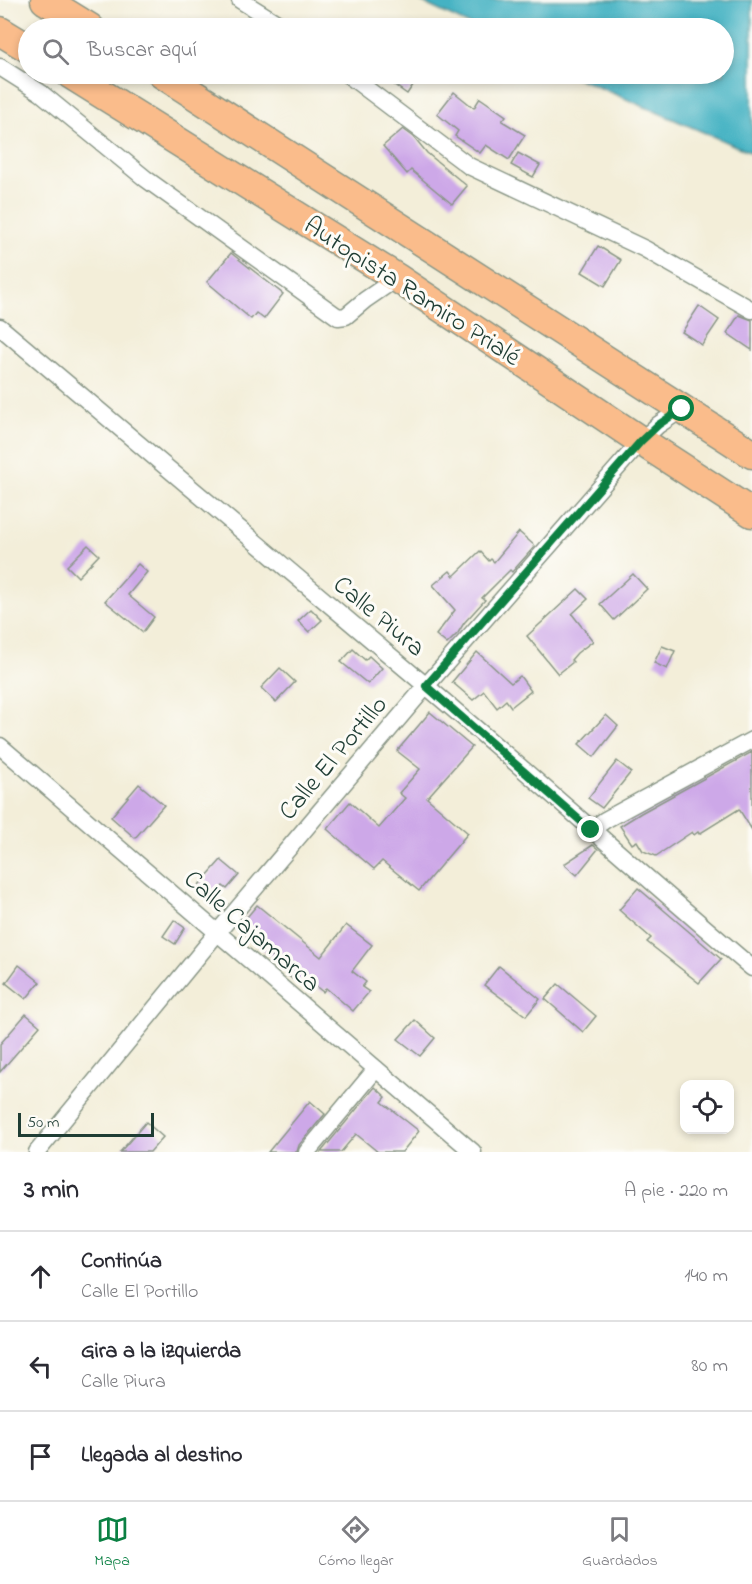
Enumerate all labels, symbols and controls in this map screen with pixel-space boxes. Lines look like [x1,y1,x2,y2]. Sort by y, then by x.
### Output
search box [18,18,734,84]
icon: search [39,35,72,68]
text: Buscar aquí [87,35,197,67]
street label: Autopista Ramiro Prialé [295,208,528,377]
route start [668,395,694,421]
street label: Calle Piura [324,567,433,667]
street label: Calle El Portillo [271,688,398,830]
route end [577,816,603,842]
street label: Calle Cajamarca [174,862,328,1003]
map controls [680,1080,734,1134]
button: locate [680,1080,734,1134]
scale bar [18,1110,154,1138]
text: 50 m [27,1111,59,1135]
text: 3 min [24,1172,79,1210]
text: A pie · 220 m [624,1177,728,1206]
text: Continúa [81,1246,162,1278]
icon: ahead [24,1260,57,1293]
text: 140 m [684,1262,728,1291]
text: Calle El Portillo [81,1278,198,1307]
text: Gira a la izquierda [81,1336,241,1368]
icon: left [24,1350,57,1383]
text: 80 m [691,1352,728,1381]
text: Calle Piura [81,1368,166,1397]
icon: arrive [24,1440,57,1473]
text: Llegada al destino [81,1440,242,1472]
tab: Mapa [94,1513,130,1573]
tab: Cómo llegar [318,1513,394,1573]
tab: Guardados [582,1513,658,1573]

